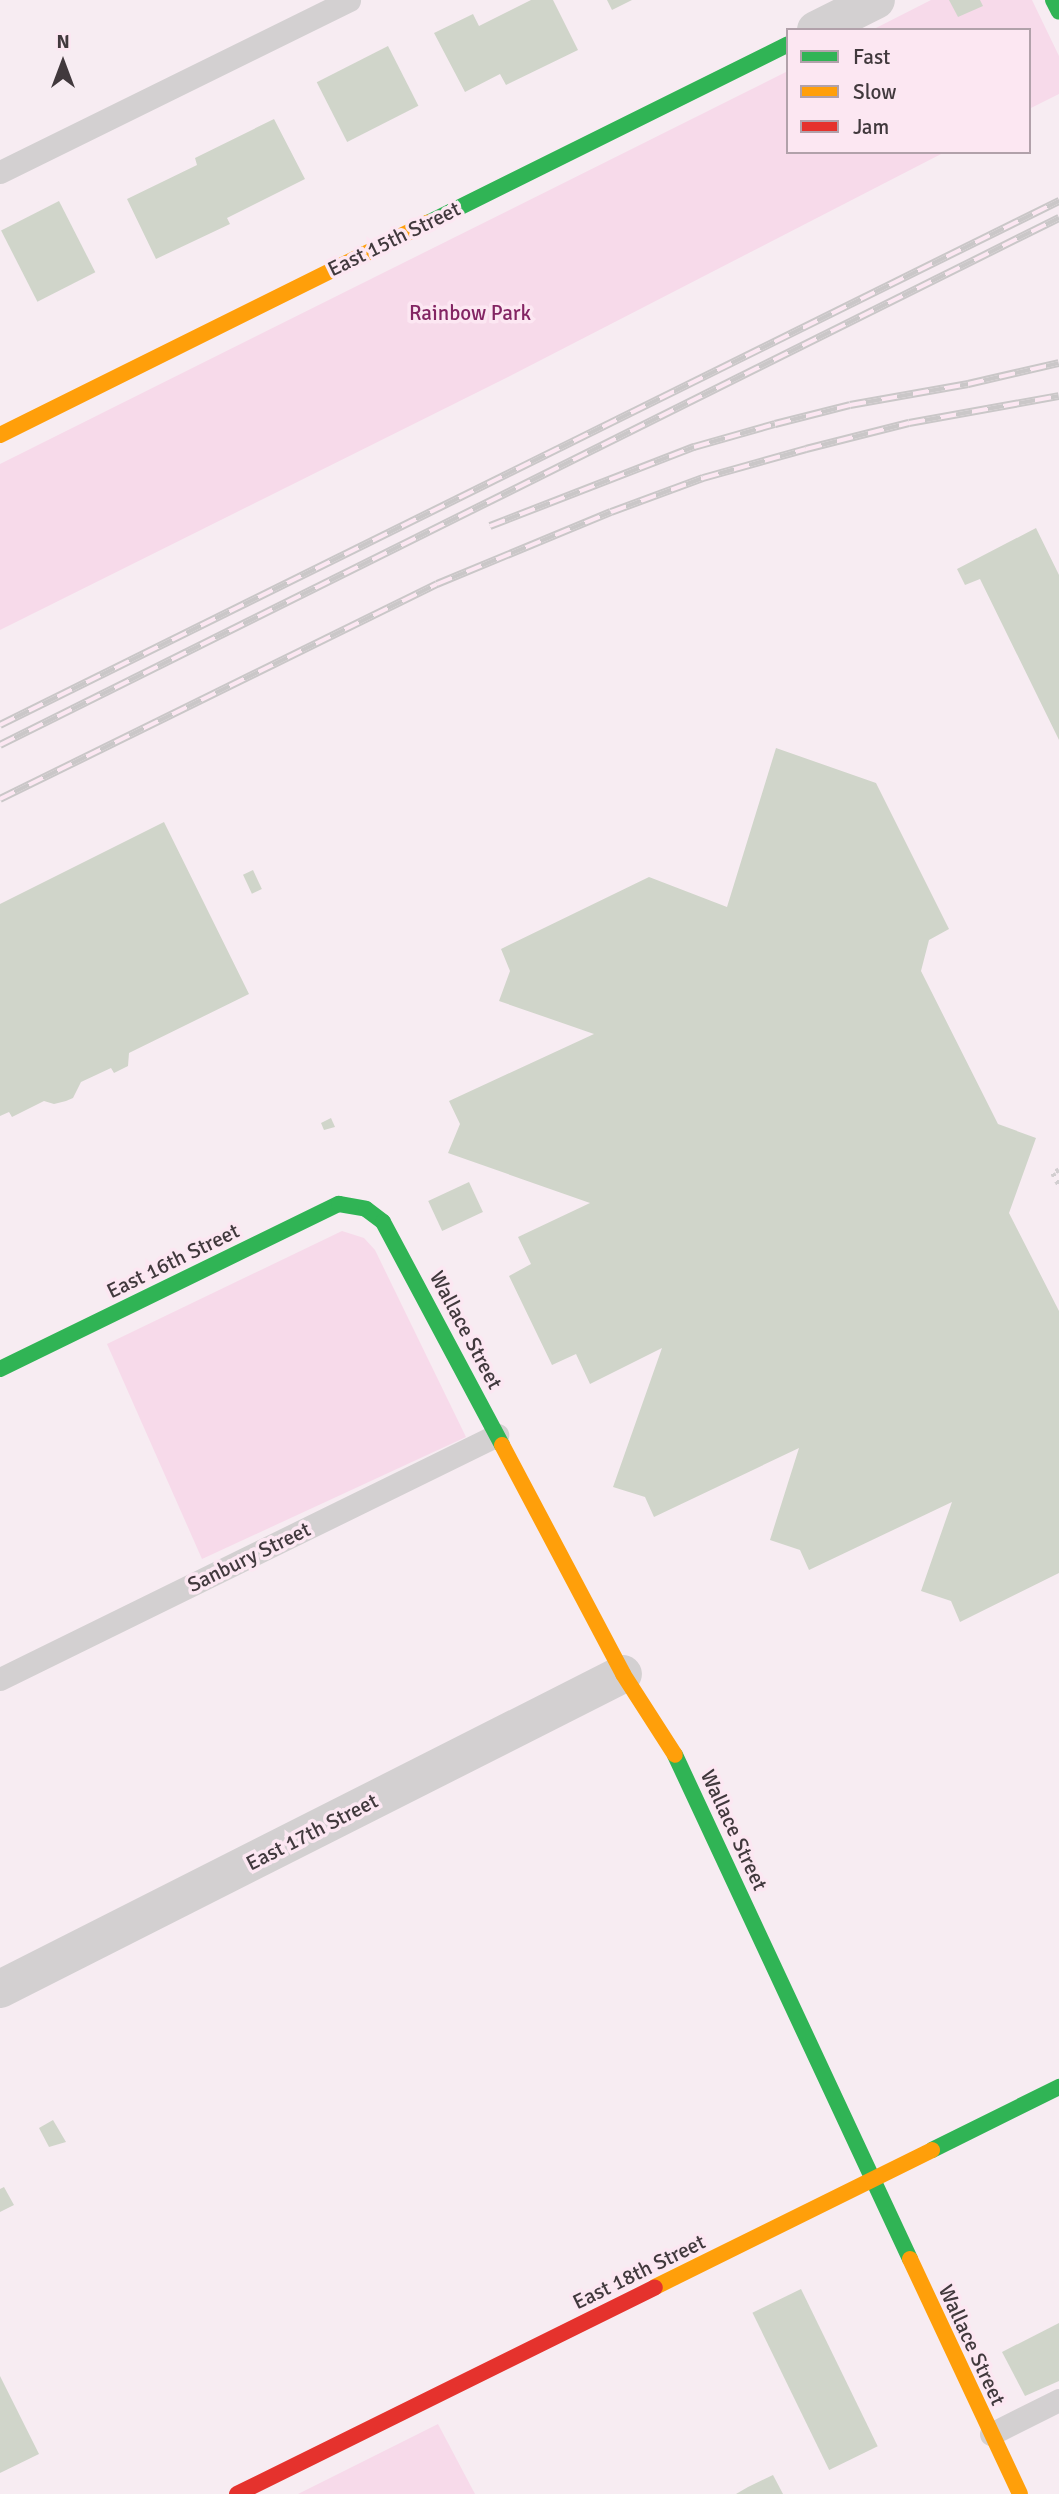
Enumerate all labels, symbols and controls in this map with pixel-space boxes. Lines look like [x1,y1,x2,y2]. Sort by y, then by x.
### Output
north arrow [28,28,98,98]
legend [786,28,1031,154]
text: N [56,30,70,54]
text: Fast [853,44,890,70]
text: Slow [853,79,897,105]
text: Jam [853,114,889,140]
street label: East 15th Street [324,196,464,282]
park label: Rainbow Park [409,300,531,326]
street label: East 16th Street [103,1218,243,1304]
street label: Wallace Street [424,1267,508,1393]
street label: Sanbury Street [183,1516,315,1598]
street label: Wallace Street [695,1766,773,1894]
street label: East 17th Street [242,1788,382,1876]
street label: East 18th Street [569,2229,709,2315]
street label: Wallace Street [933,2281,1011,2409]

